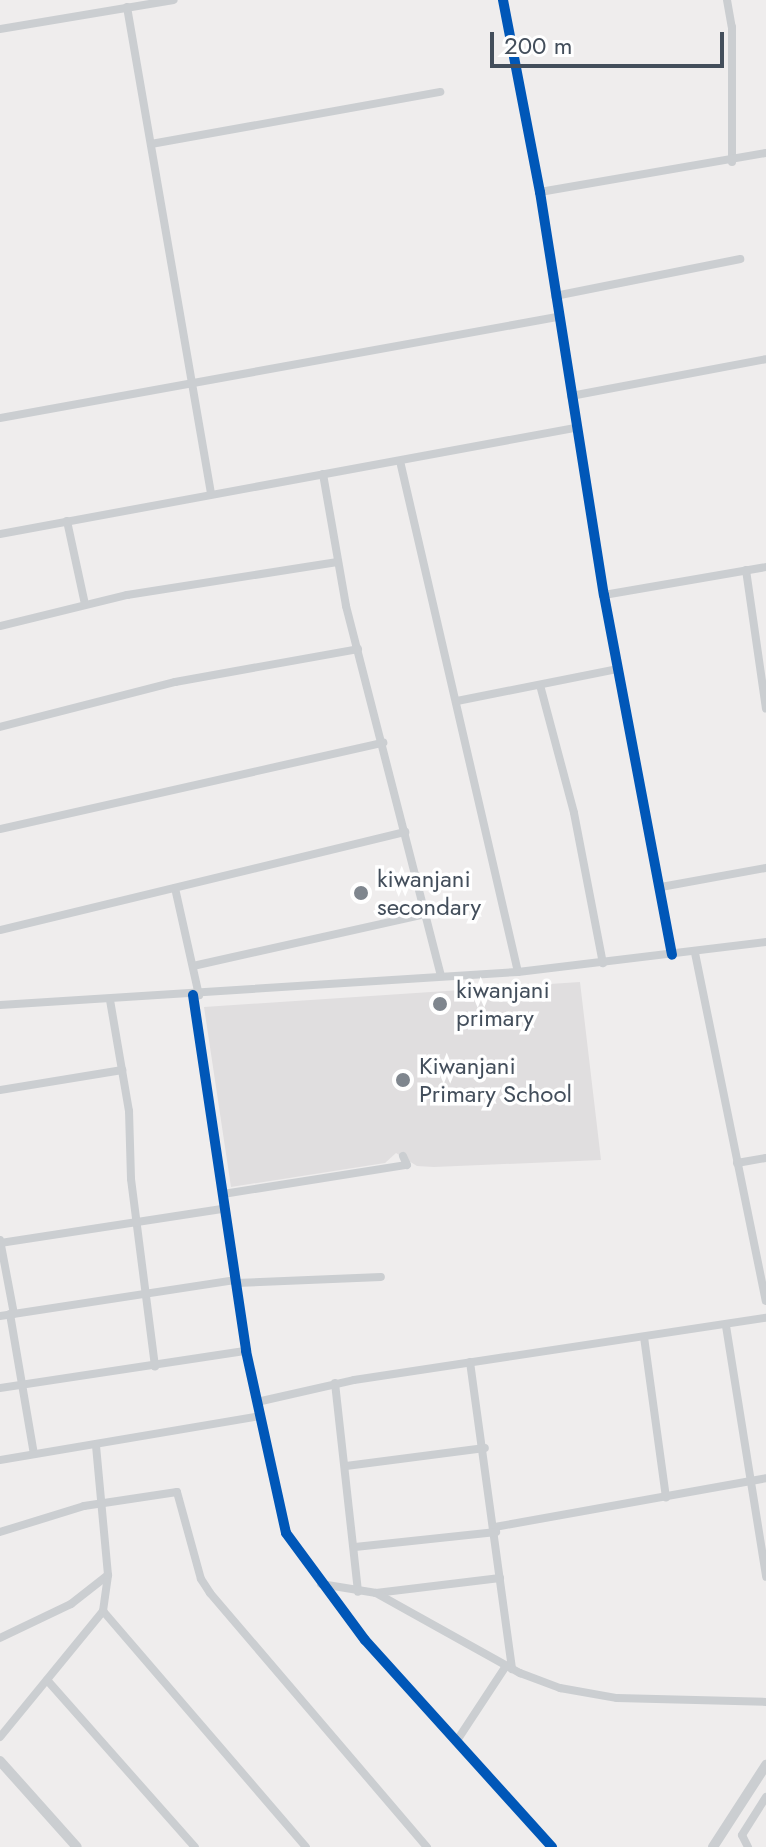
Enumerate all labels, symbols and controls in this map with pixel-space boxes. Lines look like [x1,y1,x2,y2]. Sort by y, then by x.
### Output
scale bar [494,16,728,66]
text: 200 m [504,28,572,63]
place label: kiwanjani secondary [377,865,481,921]
marker: kiwanjani secondary [352,884,370,902]
place label: kiwanjani primary [456,976,550,1032]
marker: kiwanjani primary [431,995,449,1013]
place label: Kiwanjani Primary School [419,1052,572,1108]
marker: Kiwanjani Primary School [394,1071,412,1089]

